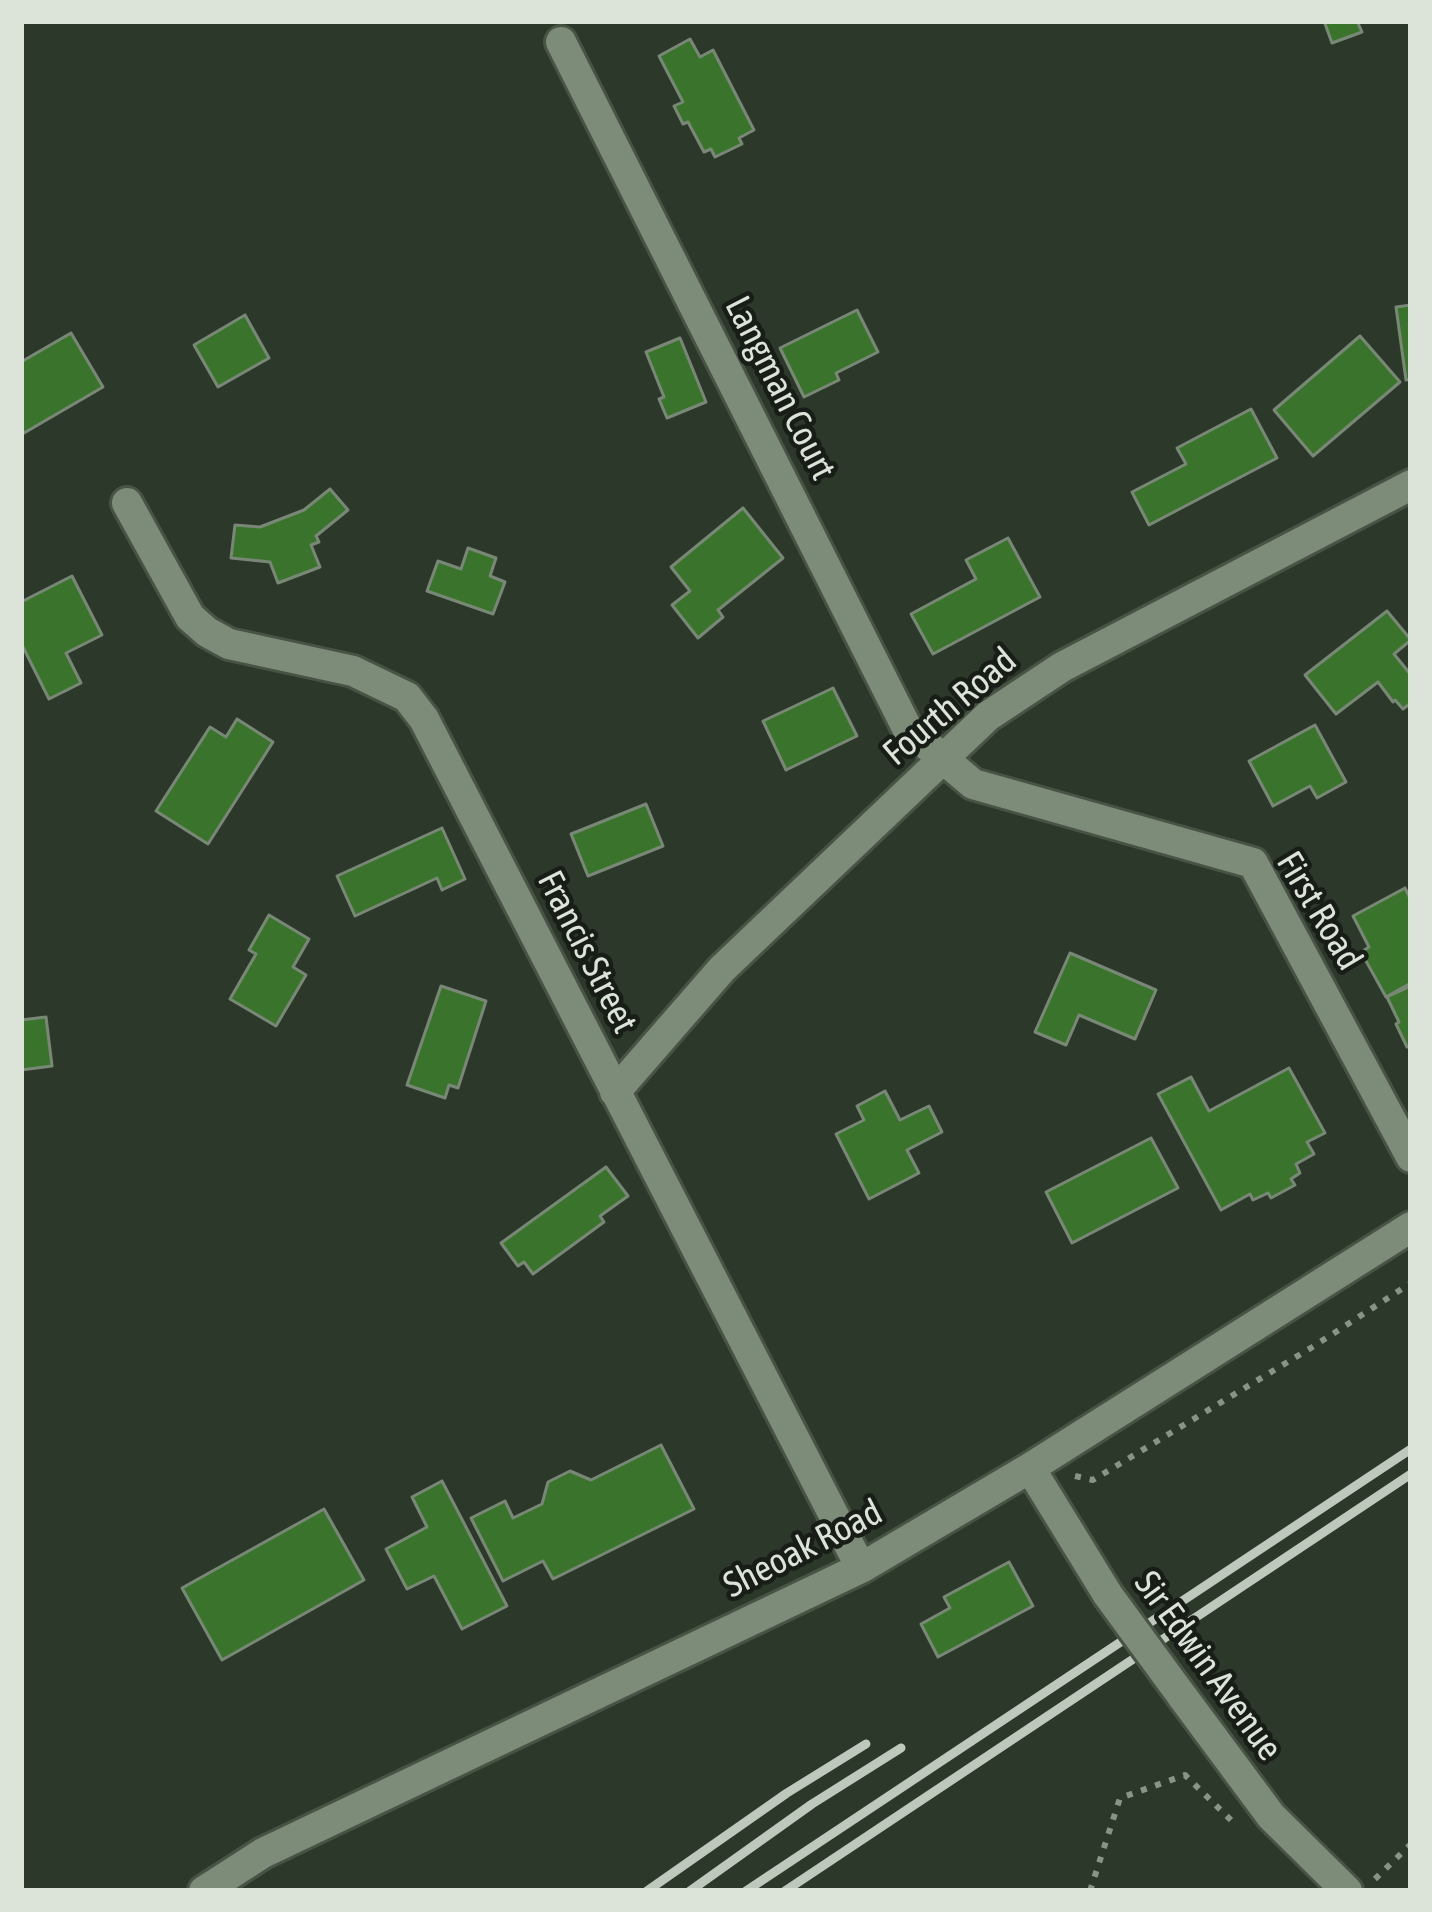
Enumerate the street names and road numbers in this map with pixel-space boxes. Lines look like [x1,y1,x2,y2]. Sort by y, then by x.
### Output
street label: Langman Court [715,289,845,487]
street label: Fourth Road [875,639,1025,775]
street label: First Road [1267,844,1371,978]
street label: Francis Street [528,864,646,1040]
street label: Sheoak Road [717,1491,889,1607]
street label: Sir Edwin Avenue [1125,1563,1291,1769]

